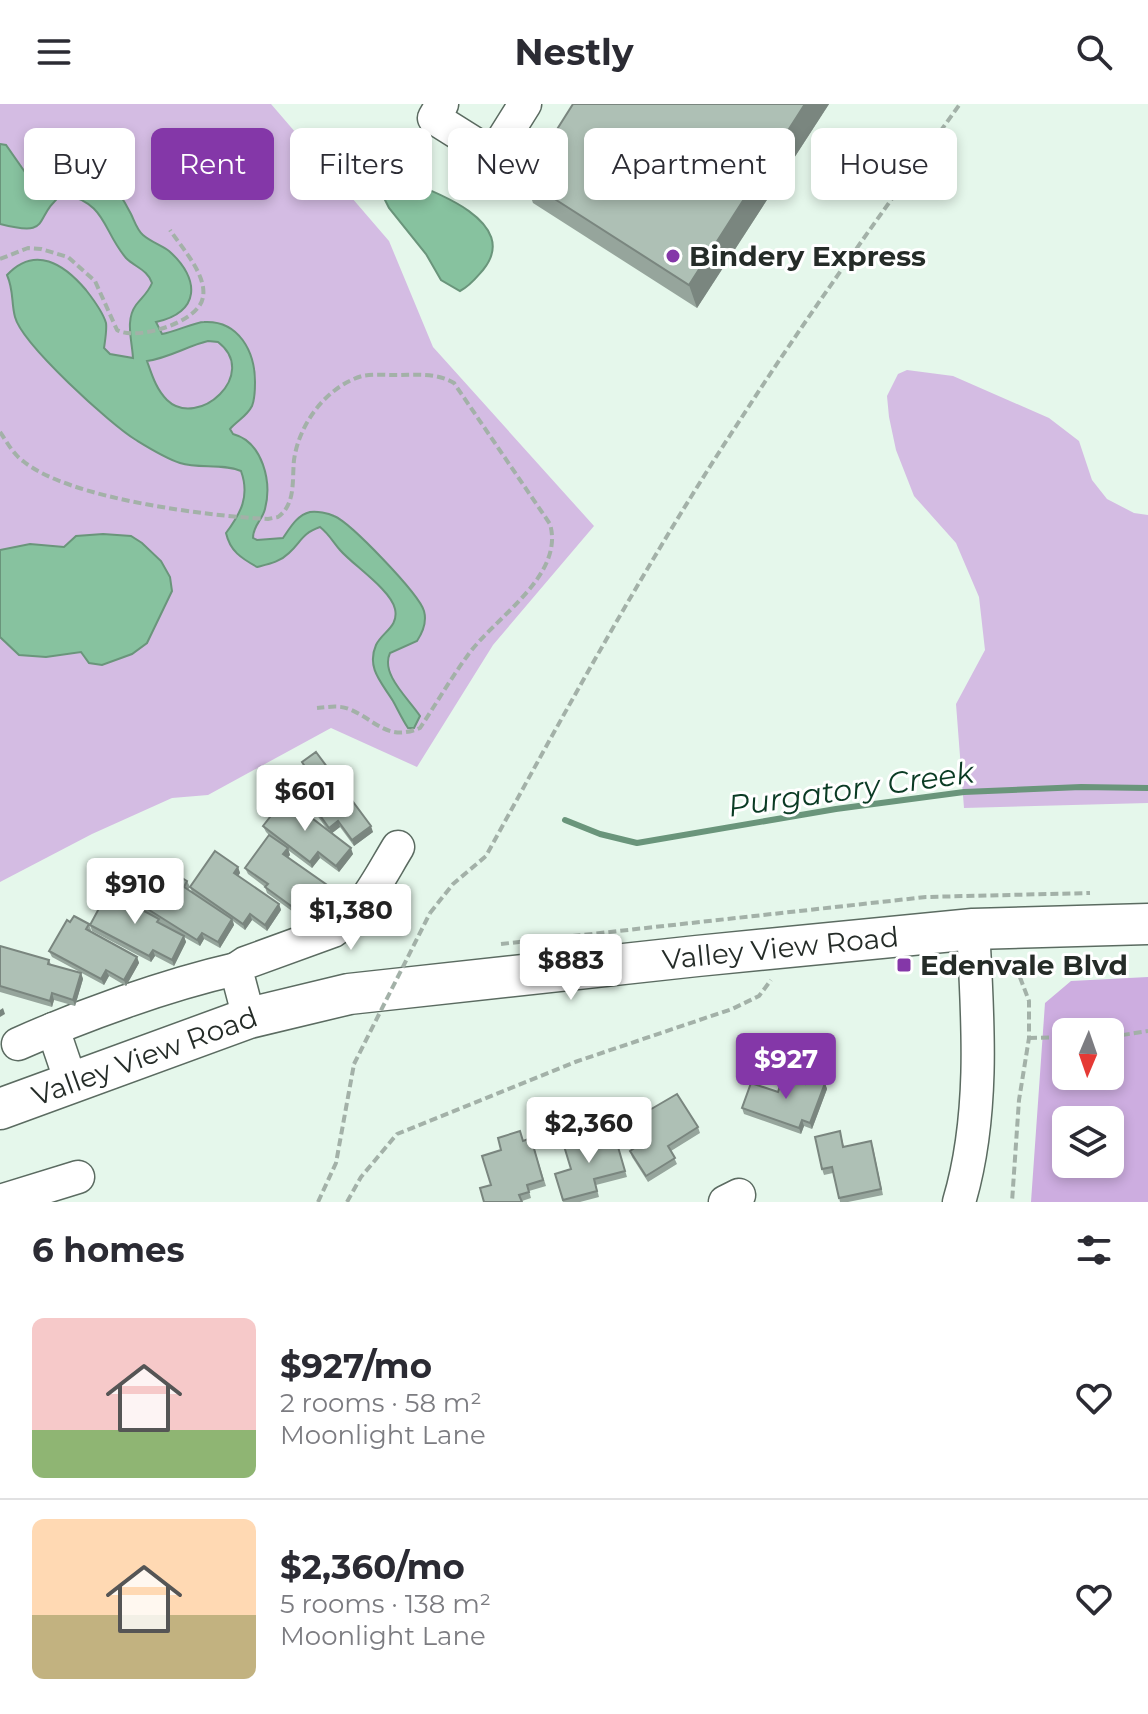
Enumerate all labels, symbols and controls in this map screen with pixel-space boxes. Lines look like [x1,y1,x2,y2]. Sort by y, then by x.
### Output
icon: menu [32,30,76,74]
text: Nestly [515,30,633,74]
icon: search [1072,30,1116,74]
chip: Buy [24,128,135,200]
chip: Rent [151,128,274,200]
chip: Filters [290,128,432,200]
chip: New [448,128,568,200]
chip: Apartment [584,128,795,200]
chip: House [811,128,957,200]
place label: Bindery Express [689,239,926,273]
marker: Bindery Express [664,247,682,265]
water label: Purgatory Creek [726,753,977,825]
pin: $601 [258,765,352,833]
text: $601 [275,775,335,807]
pin: $910 [88,858,182,926]
text: $910 [105,868,165,900]
pin: $1,380 [286,884,416,952]
text: $1,380 [309,894,393,926]
street label: Valley View Road [661,919,900,977]
pin: $883 [524,934,618,1002]
text: $883 [538,944,604,976]
place label: Edenvale Blvd [920,948,1128,982]
marker: Edenvale Blvd [895,956,913,974]
street label: Valley View Road [27,999,262,1113]
north arrow [1052,1018,1124,1090]
map controls [1052,1018,1124,1178]
pin: $927 [739,1033,833,1101]
text: $927 [754,1043,818,1075]
pin: $2,360 [524,1097,654,1165]
button: layers [1052,1106,1124,1178]
text: $2,360 [545,1107,633,1139]
icon: filters [1072,1228,1116,1272]
text: 6 homes [32,1229,185,1271]
text: $927/mo [280,1345,432,1387]
icon: home [96,1350,192,1446]
icon: heart [1072,1376,1116,1420]
text: 2 rooms · 58 m² [280,1387,482,1419]
text: Moonlight Lane [280,1419,486,1451]
text: $2,360/mo [280,1546,465,1588]
icon: home [96,1551,192,1647]
icon: heart [1072,1577,1116,1621]
text: 5 rooms · 138 m² [280,1588,491,1620]
text: Moonlight Lane [280,1620,486,1652]

